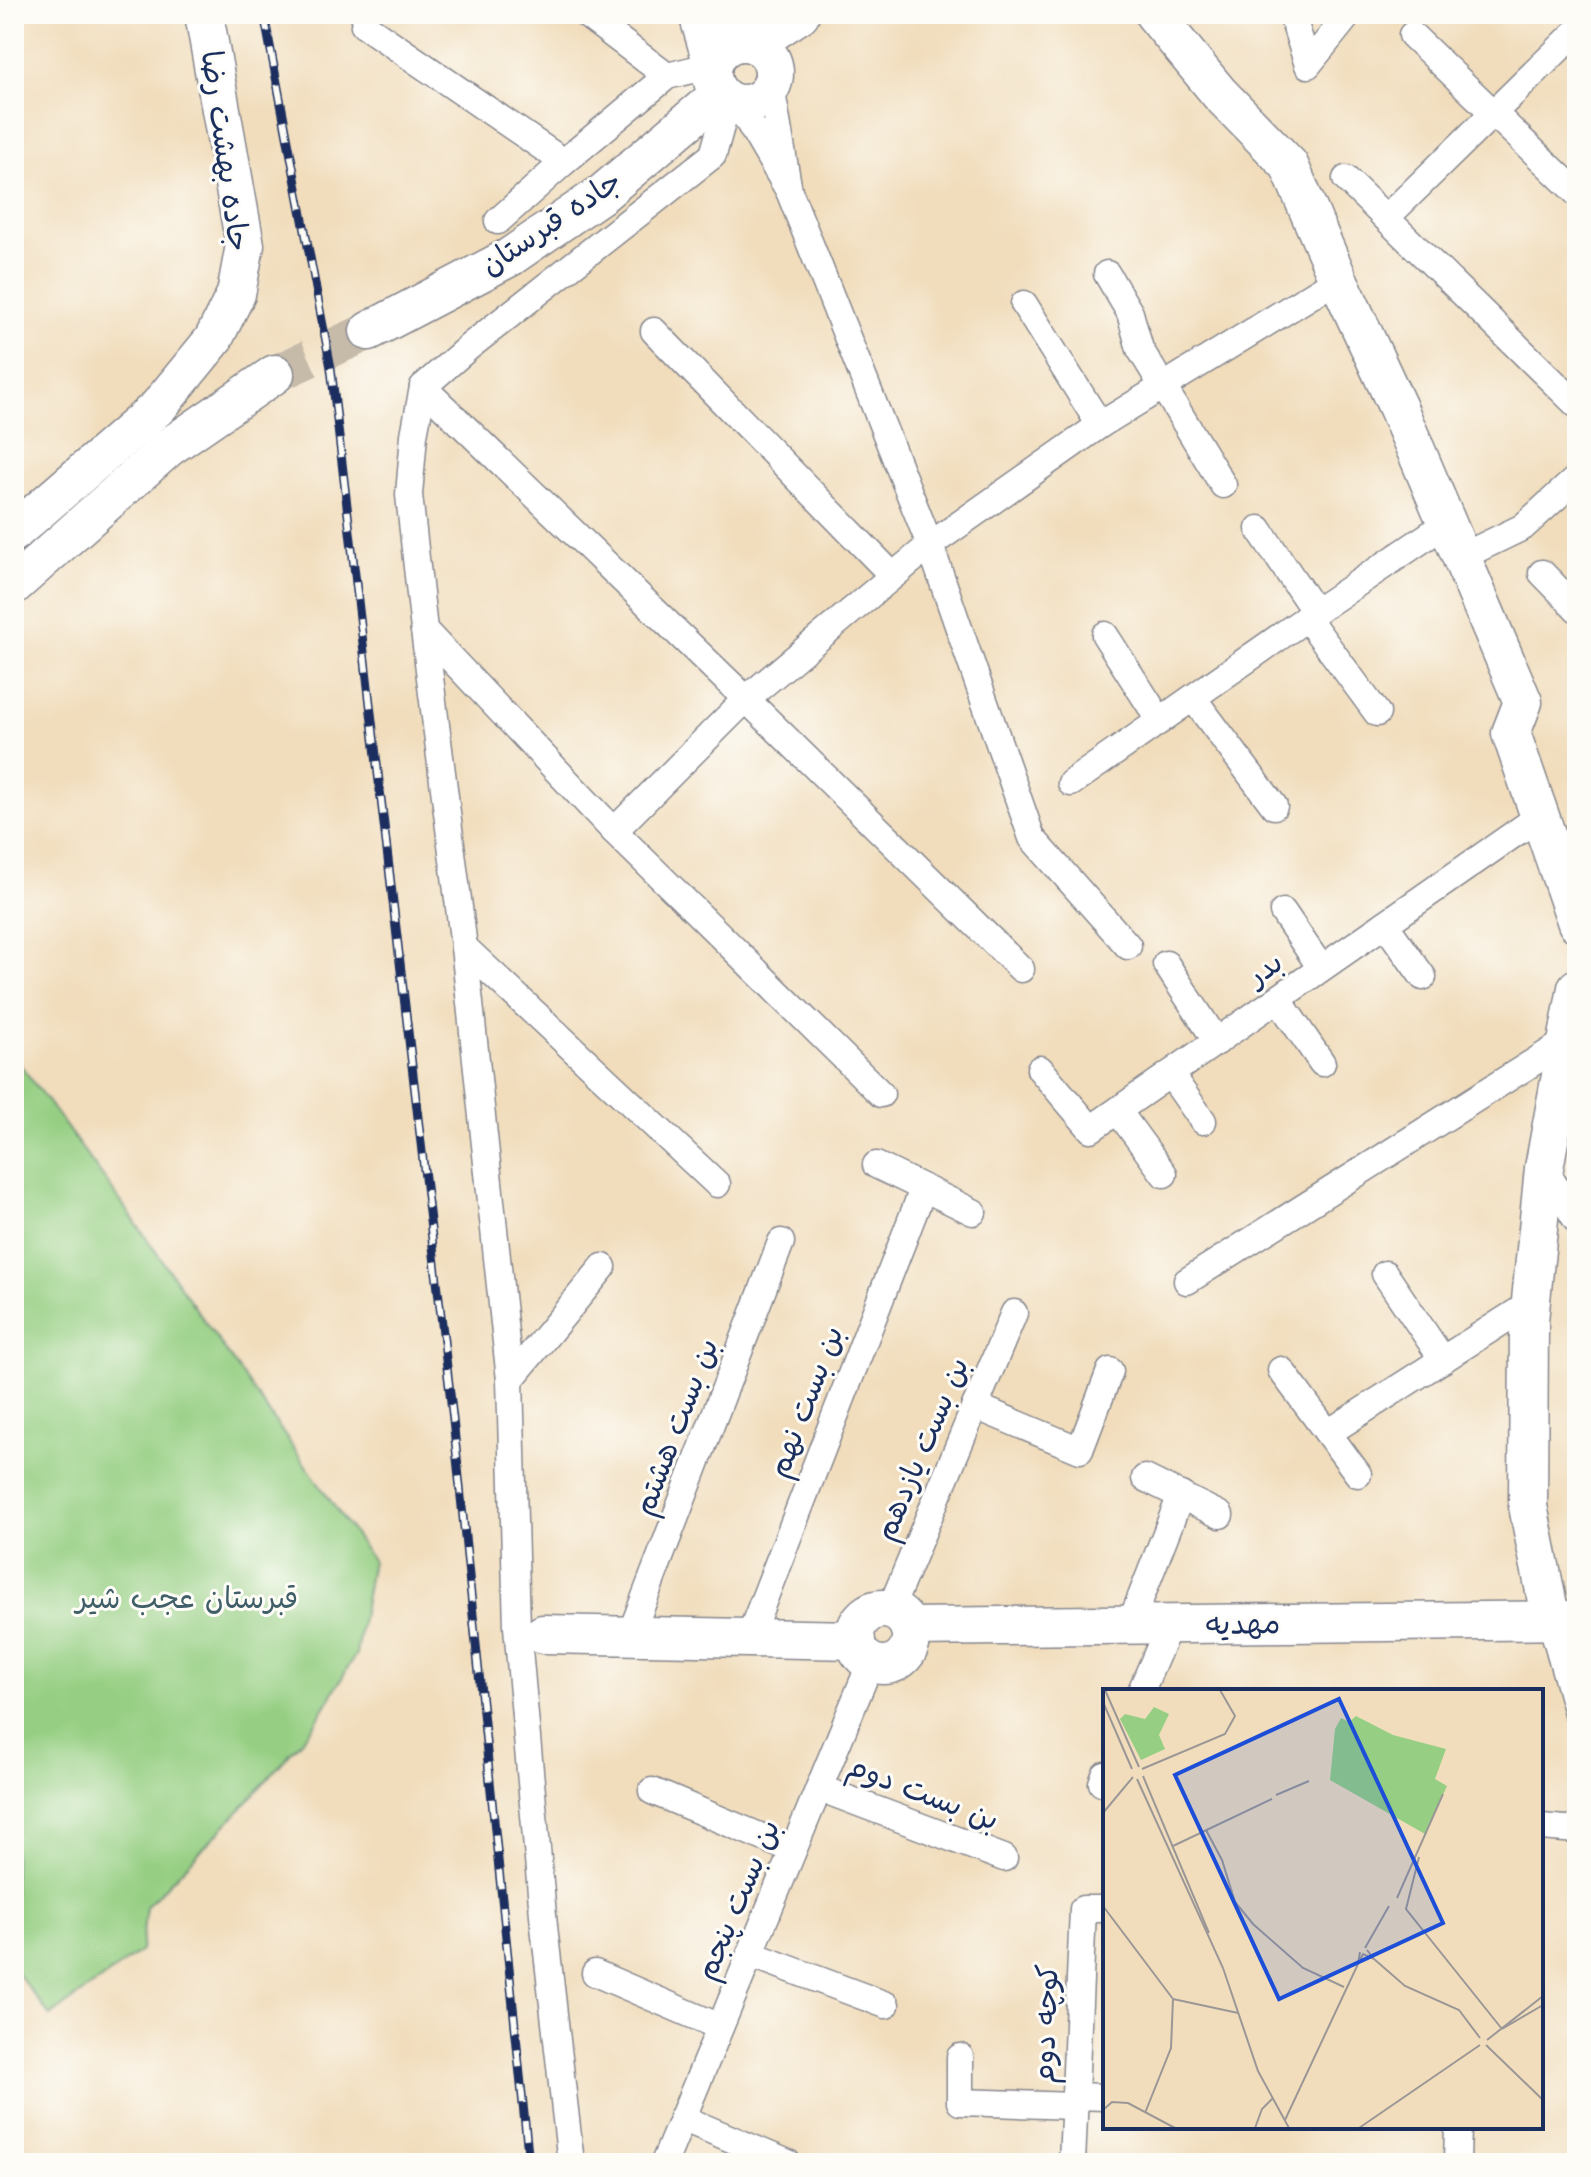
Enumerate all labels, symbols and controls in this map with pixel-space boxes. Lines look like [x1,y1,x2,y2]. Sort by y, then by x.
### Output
street label: جاده بهشت رضا [194,48,256,254]
street label: جاده قبرستان [474,163,628,283]
street label: بدر [1238,945,1290,995]
street label: بن بست نهم [761,1321,855,1484]
street label: بن بست هشتم [626,1334,729,1522]
street label: بن بست یازدهم [868,1352,980,1547]
park label: قبرستان عجب شیر [73,1581,298,1616]
street label: مهدیه [1205,1606,1281,1642]
inset map [1103,1689,1543,2129]
street label: بن بست دوم [841,1748,1004,1843]
street label: بن بست پنجم [688,1814,791,1987]
street label: کوچه دوم [1026,1963,1071,2085]

